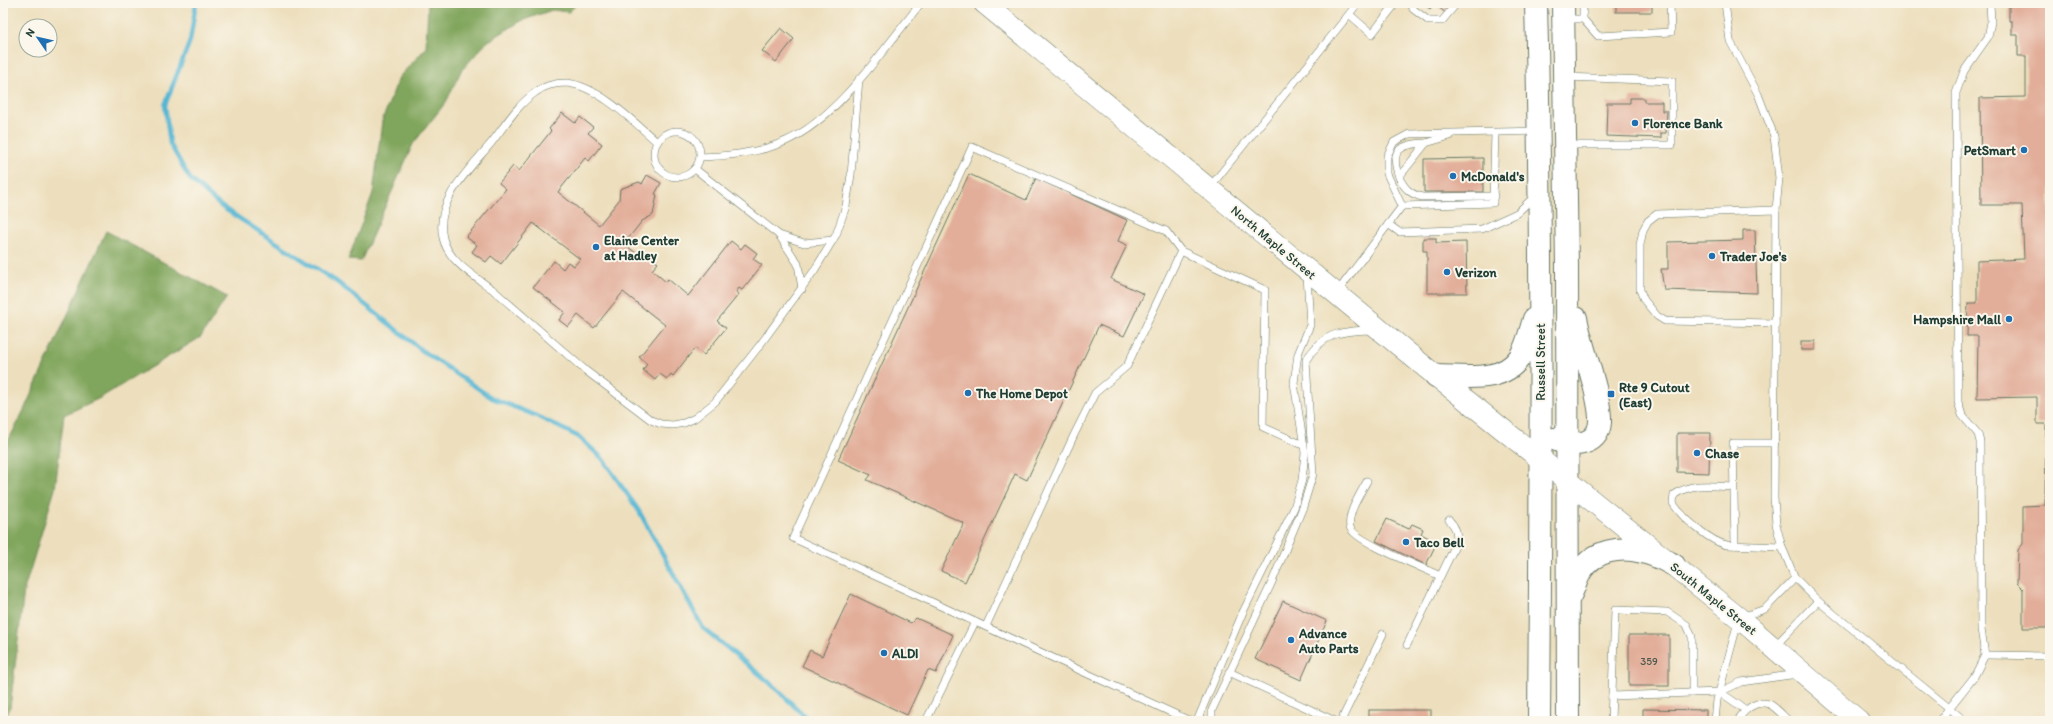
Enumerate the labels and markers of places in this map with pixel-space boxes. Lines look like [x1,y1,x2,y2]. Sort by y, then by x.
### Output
place label: Florence Bank [1643,116,1723,131]
marker: Florence Bank [1630,118,1640,128]
place label: PetSmart [1964,143,2016,158]
marker: PetSmart [2019,145,2029,155]
place label: McDonald's [1461,169,1525,184]
marker: McDonald's [1448,171,1458,181]
place label: Elaine Center at Hadley [604,233,680,264]
marker: Elaine Center at Hadley [591,242,601,252]
place label: Trader Joe's [1719,249,1787,264]
marker: Trader Joe's [1707,251,1717,261]
place label: Verizon [1455,265,1497,280]
marker: Verizon [1442,267,1452,277]
place label: Hampshire Mall [1913,312,2001,328]
marker: Hampshire Mall [2004,314,2014,324]
place label: Rte 9 Cutout (East) [1619,380,1690,411]
place label: The Home Depot [975,386,1068,402]
marker: The Home Depot [963,388,973,398]
marker: Rte 9 Cutout (East) [1606,389,1616,399]
place label: Chase [1705,446,1739,461]
marker: Chase [1692,448,1702,458]
place label: Taco Bell [1413,535,1465,550]
marker: Taco Bell [1401,537,1411,547]
place label: Advance Auto Parts [1298,626,1359,656]
marker: Advance Auto Parts [1286,635,1296,645]
place label: ALDI [891,646,919,661]
marker: ALDI [879,648,889,658]

